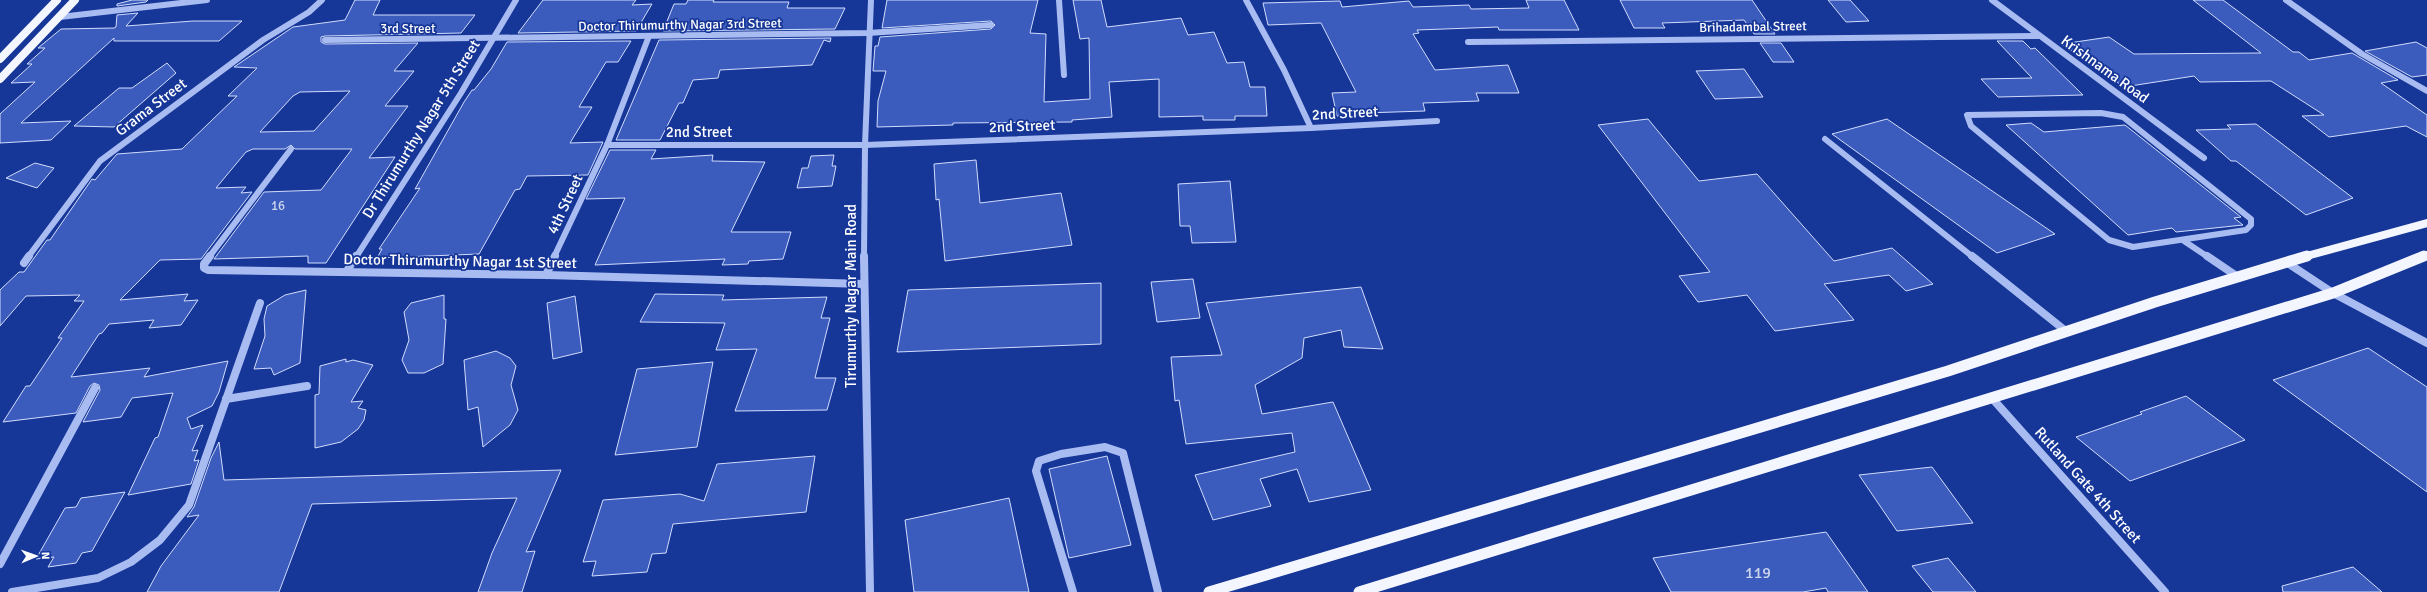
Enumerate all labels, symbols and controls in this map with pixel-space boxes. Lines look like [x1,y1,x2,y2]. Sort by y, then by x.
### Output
street label: Doctor Thirumurthy Nagar 3rd Street [578,15,782,35]
street label: Brihadambal Street [1699,18,1807,36]
street label: 3rd Street [380,21,436,37]
street label: Krishnama Road [2058,31,2153,107]
street label: Dr Thirumurthy Nagar 5th Street [358,36,484,222]
street label: Grama Street [112,74,190,140]
street label: 2nd Street [1311,102,1379,124]
street label: 2nd Street [988,116,1056,136]
street label: 2nd Street [666,123,732,141]
street label: 4th Street [543,171,587,237]
house number: 16 [271,198,285,214]
street label: Tirumurthy Nagar Main Road [842,204,860,388]
street label: Doctor Thirumurthy Nagar 1st Street [343,250,577,272]
street label: Rutland Gate 4th Street [2031,423,2145,547]
north arrow [16,536,56,576]
text: N [39,552,52,560]
house number: 119 [1745,563,1771,583]

